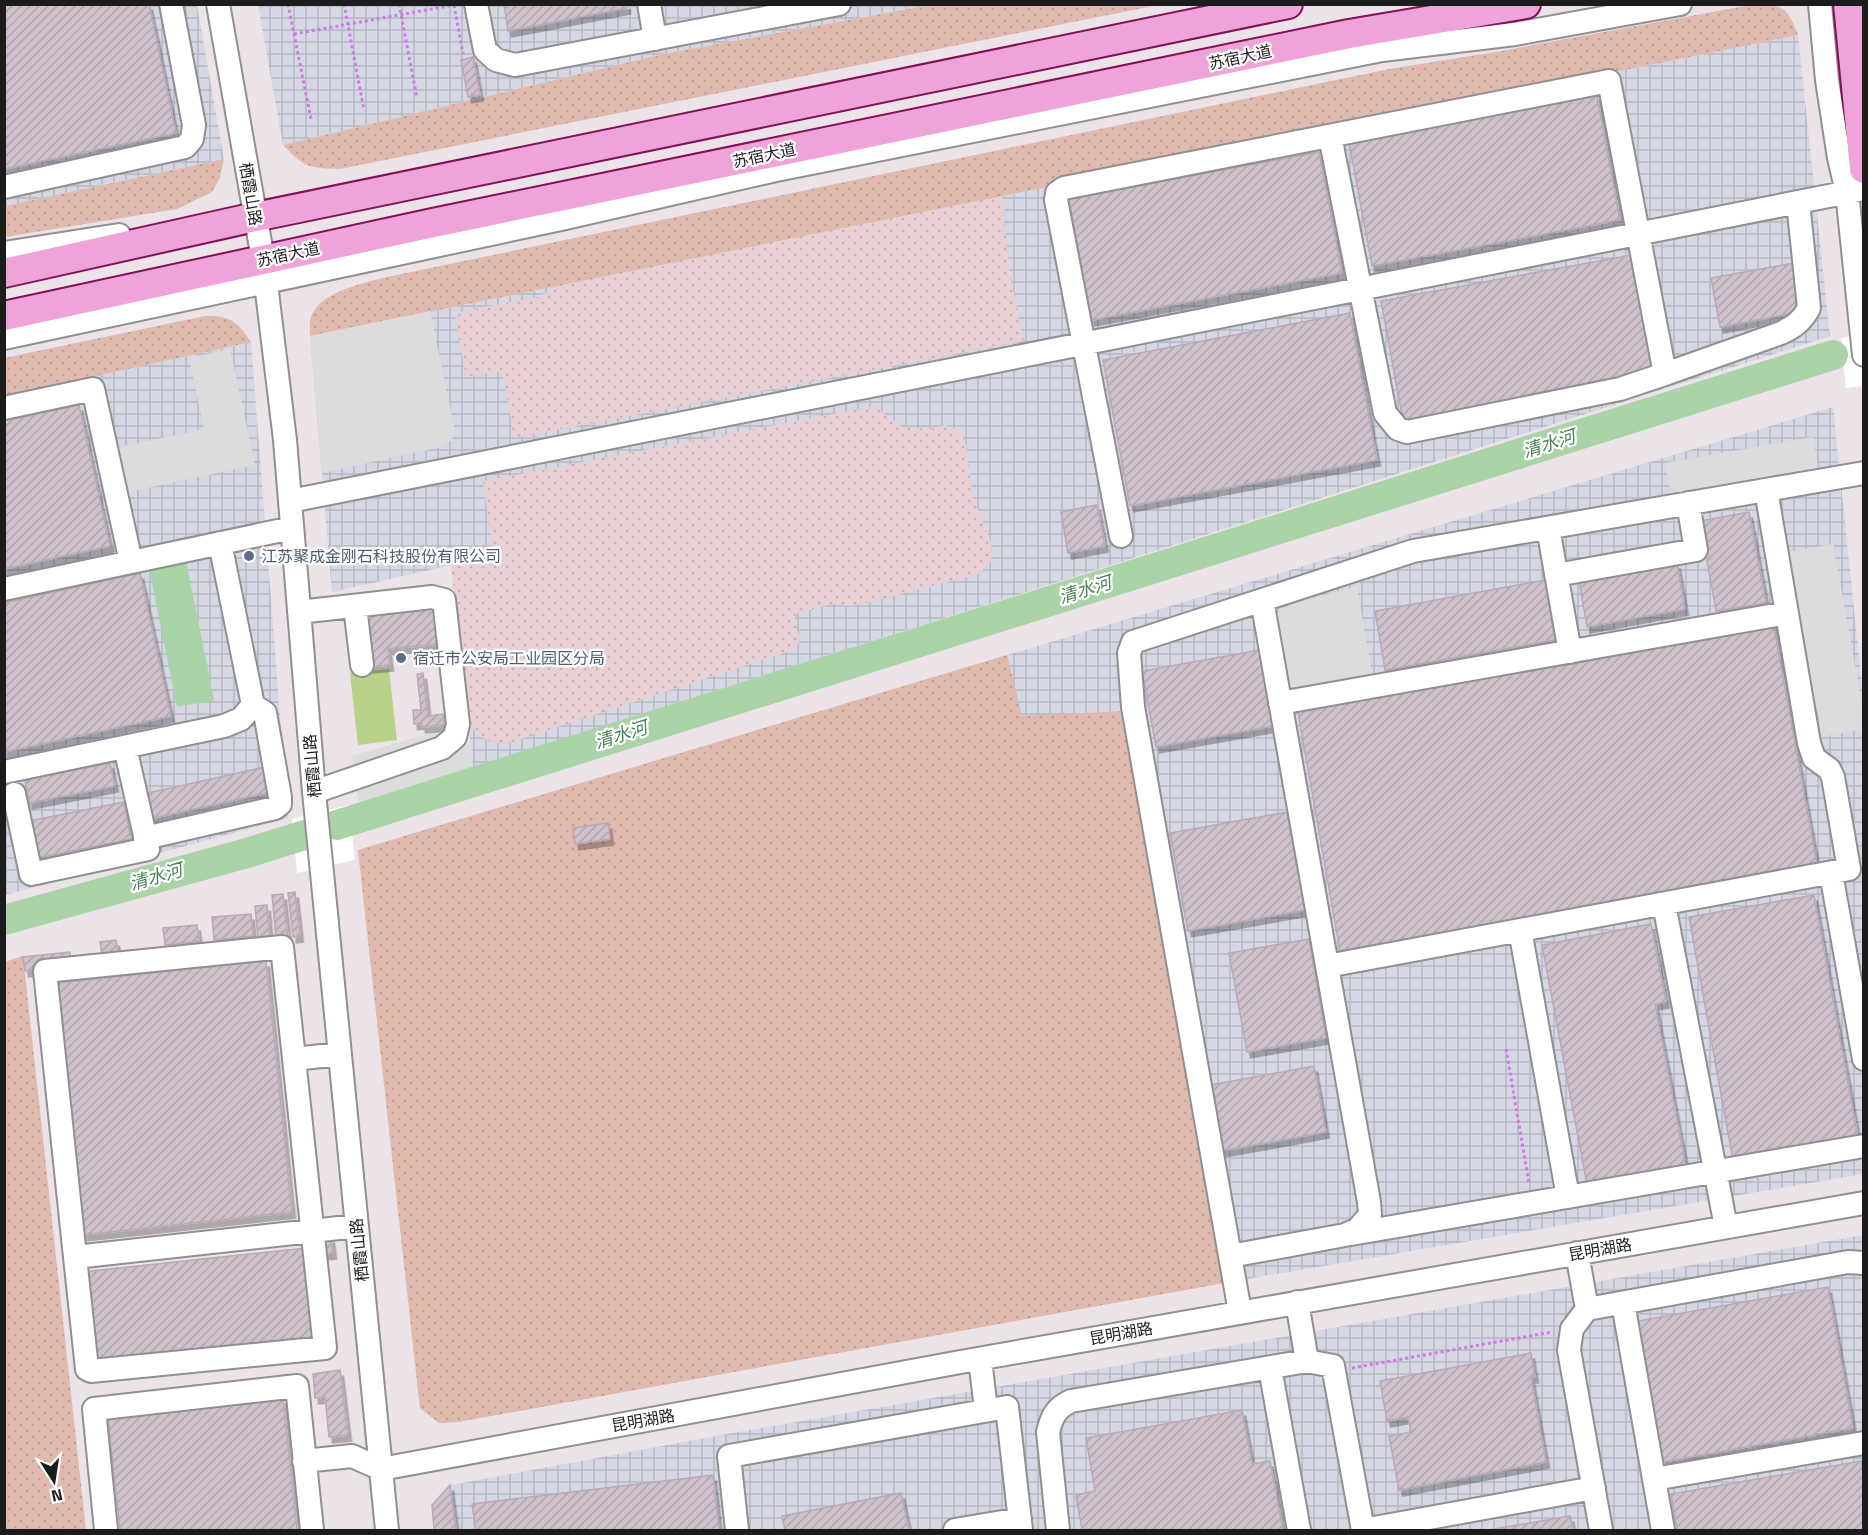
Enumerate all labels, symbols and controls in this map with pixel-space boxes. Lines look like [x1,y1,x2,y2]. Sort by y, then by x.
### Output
street label: 苏宿大道 [1206,39,1274,75]
street label: 苏宿大道 [730,137,798,173]
street label: 栖霞山路 [234,160,268,228]
street label: 苏宿大道 [254,236,322,272]
water label: 清水河 [1519,422,1581,464]
place label: 江苏聚成金刚石科技股份有限公司 [261,544,501,568]
marker: 江苏聚成金刚石科技股份有限公司 [242,549,256,563]
water label: 清水河 [1055,568,1117,610]
place label: 宿迁市公安局工业园区分局 [413,646,605,670]
marker: 宿迁市公安局工业园区分局 [394,651,408,665]
water label: 清水河 [591,713,653,755]
street label: 栖霞山路 [297,733,327,799]
water label: 清水河 [126,855,188,897]
street label: 栖霞山路 [344,1217,374,1283]
street label: 昆明湖路 [1566,1232,1634,1266]
street label: 昆明湖路 [1087,1316,1155,1350]
street label: 昆明湖路 [609,1403,677,1437]
north arrow [24,1451,84,1511]
text: N [49,1483,65,1509]

